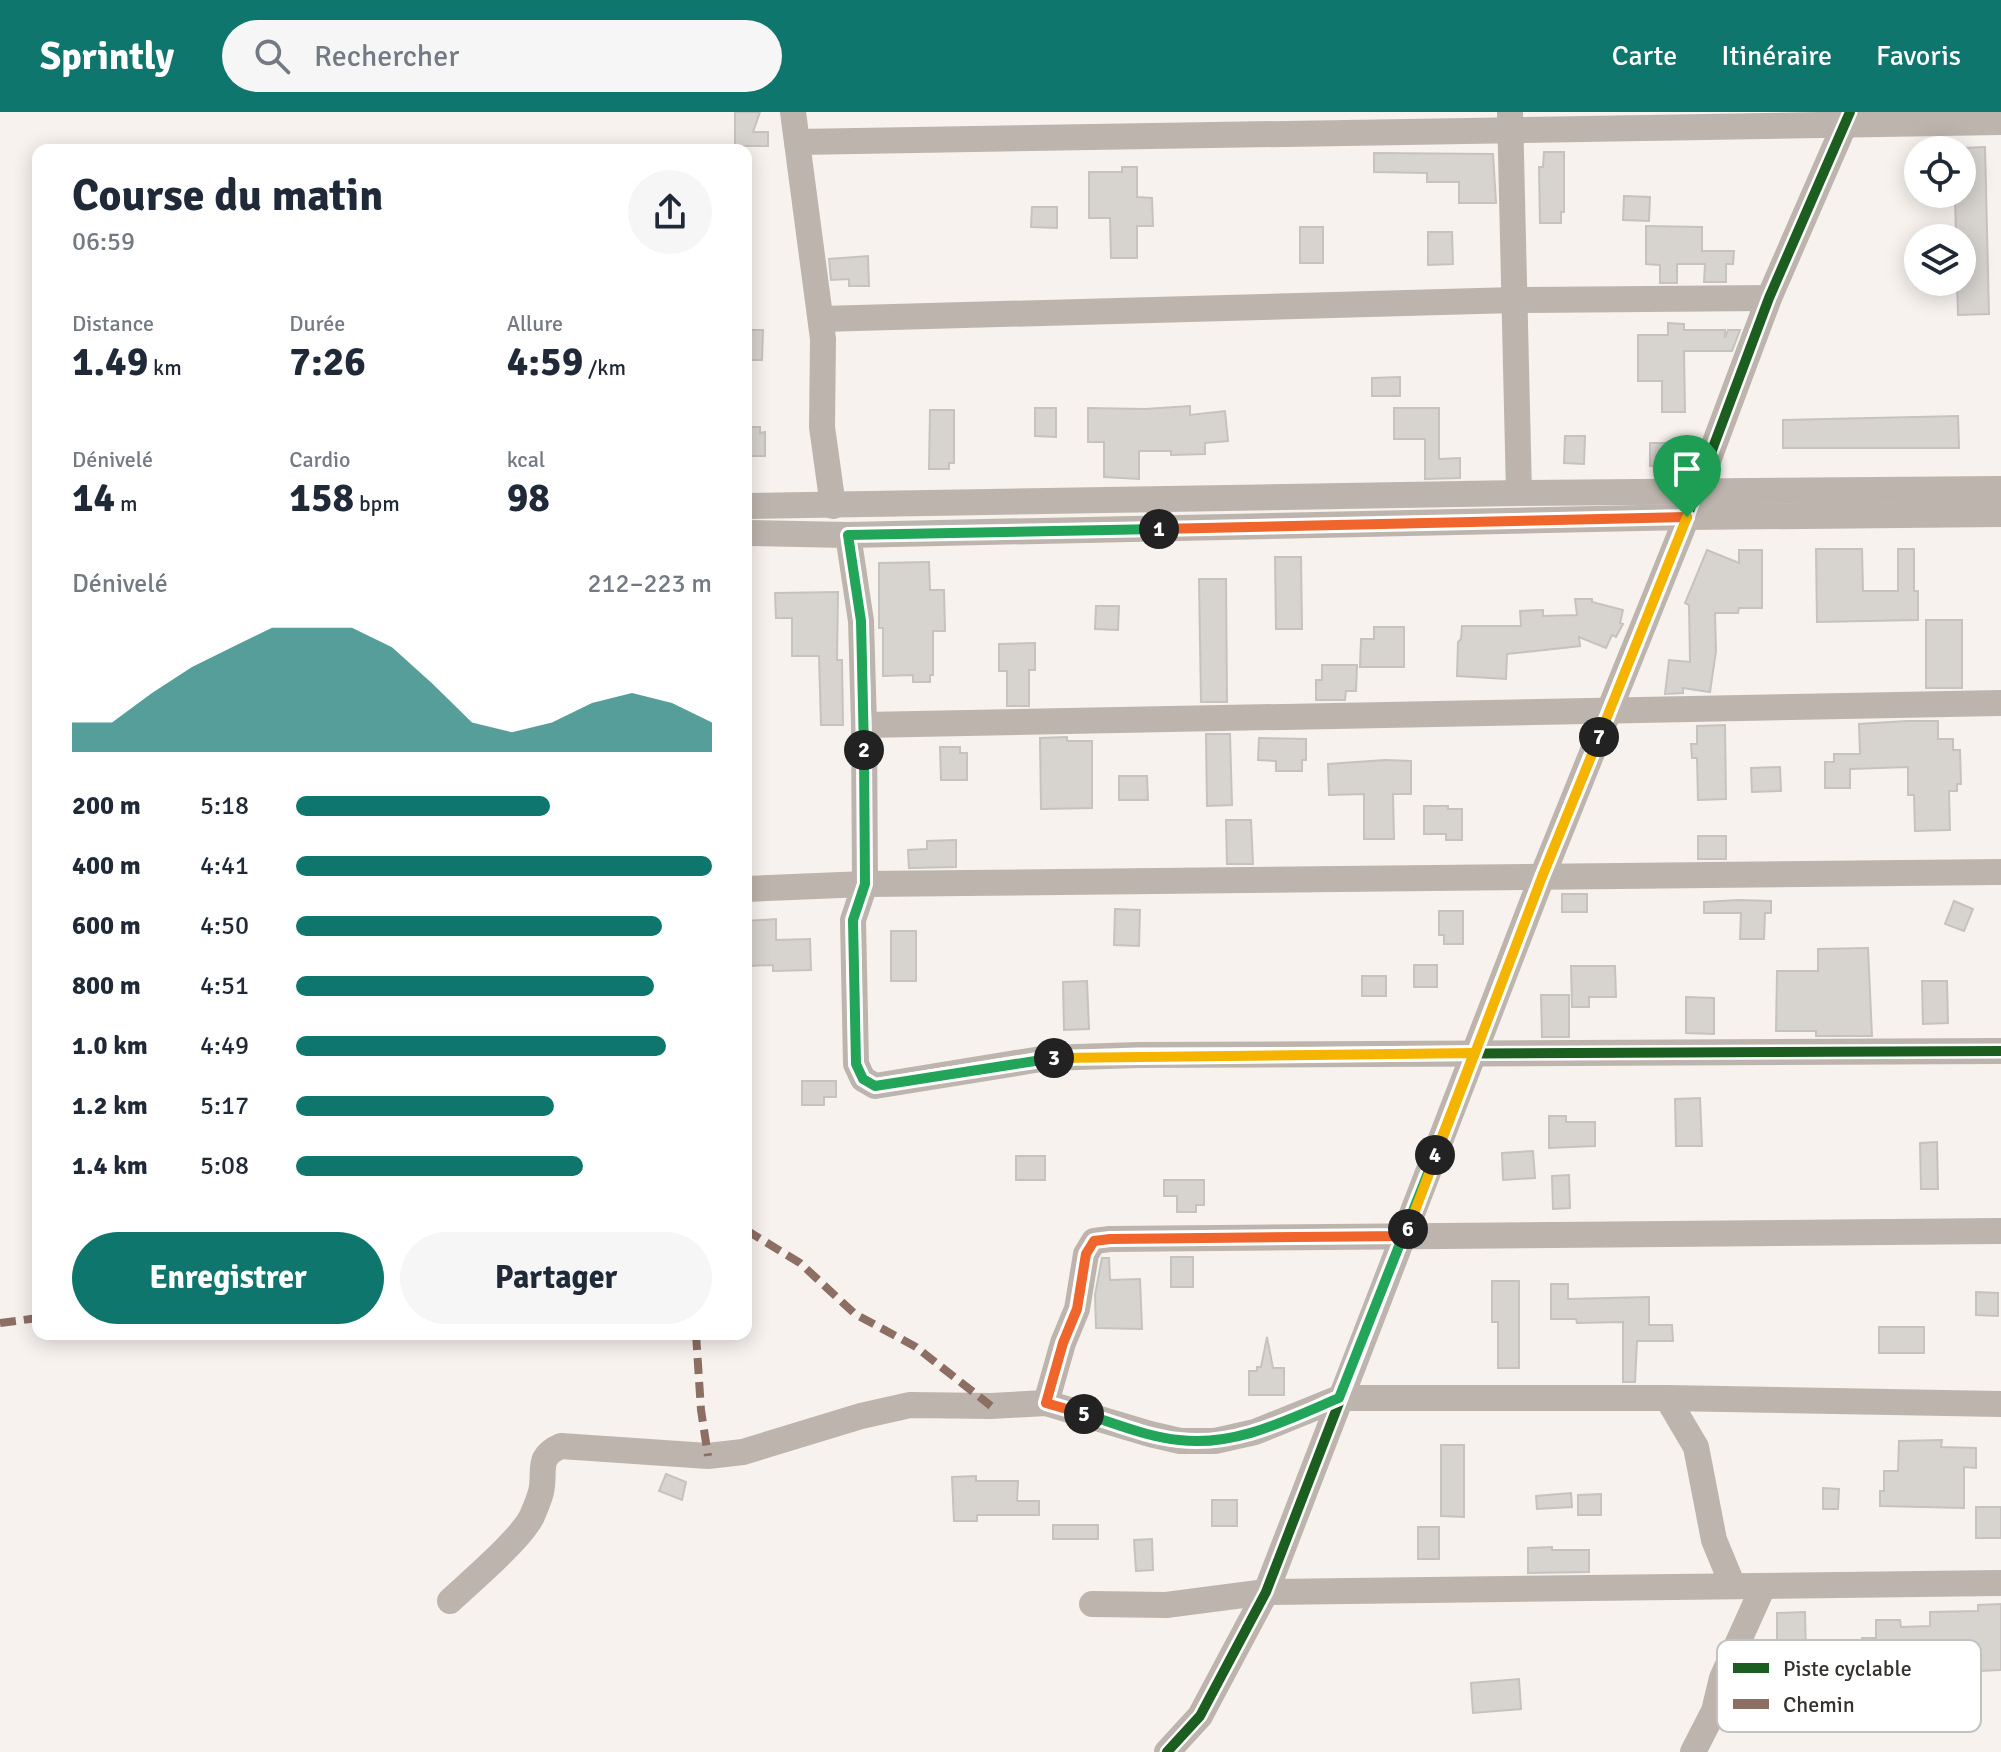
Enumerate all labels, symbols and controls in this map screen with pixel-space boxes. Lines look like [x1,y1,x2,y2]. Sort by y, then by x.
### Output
search box [222,20,782,92]
text: Sprintly [40,33,174,80]
icon: search [250,34,294,78]
text: Rechercher [314,38,459,75]
text: Carte [1612,39,1677,73]
text: Itinéraire [1721,39,1832,73]
text: Favoris [1876,39,1961,73]
map controls [1904,136,1976,296]
button: locate [1904,136,1976,208]
text: Course du matin [72,169,383,223]
button: share [628,170,712,254]
button: layers [1904,224,1976,296]
text: 06:59 [72,226,135,258]
text: Distance [72,310,154,337]
text: Durée [289,310,345,337]
text: Allure [507,310,563,337]
text: 1.49 [72,337,148,387]
text: 7:26 [289,337,366,387]
text: 4:59 [507,337,583,387]
text: km [148,354,182,381]
text: /km [583,354,626,381]
pin [1653,435,1721,517]
text: Dénivelé [72,446,153,473]
text: Cardio [289,446,351,473]
text: kcal [507,446,545,473]
icon: arrive [1665,447,1709,491]
text: 14 [72,473,115,523]
text: 158 [289,473,354,523]
text: 98 [507,473,550,523]
text: m [115,490,138,517]
text: bpm [354,490,400,517]
pin: 1 [1139,509,1179,549]
text: 1 [1153,515,1165,542]
text: Dénivelé [72,568,168,600]
text: 212–223 m [588,568,712,600]
pin: 7 [1579,717,1619,757]
text: 7 [1593,723,1605,750]
pin: 2 [844,730,884,770]
text: 2 [858,736,870,763]
text: 200 m [72,790,141,822]
text: 5:18 [200,790,249,822]
text: 400 m [72,850,141,882]
text: 4:41 [200,850,249,882]
text: 600 m [72,910,141,942]
text: 4:50 [200,910,249,942]
text: 800 m [72,970,141,1002]
text: 4:51 [200,970,249,1002]
text: 1.0 km [72,1030,148,1062]
text: 4:49 [200,1030,249,1062]
pin: 3 [1034,1038,1074,1078]
text: 3 [1048,1044,1060,1071]
text: 1.2 km [72,1090,148,1122]
text: 5:17 [200,1090,249,1122]
pin: 4 [1415,1135,1455,1175]
text: 4 [1429,1141,1441,1168]
text: 1.4 km [72,1150,148,1182]
text: 5:08 [200,1150,249,1182]
pin: 6 [1388,1209,1428,1249]
text: 6 [1402,1215,1414,1242]
button: Enregistrer [72,1232,384,1324]
button: Partager [400,1232,712,1324]
pin: 5 [1064,1394,1104,1434]
text: 5 [1078,1400,1090,1427]
legend [1717,1640,1981,1732]
text: Piste cyclable [1783,1655,1912,1682]
text: Chemin [1783,1691,1855,1718]

